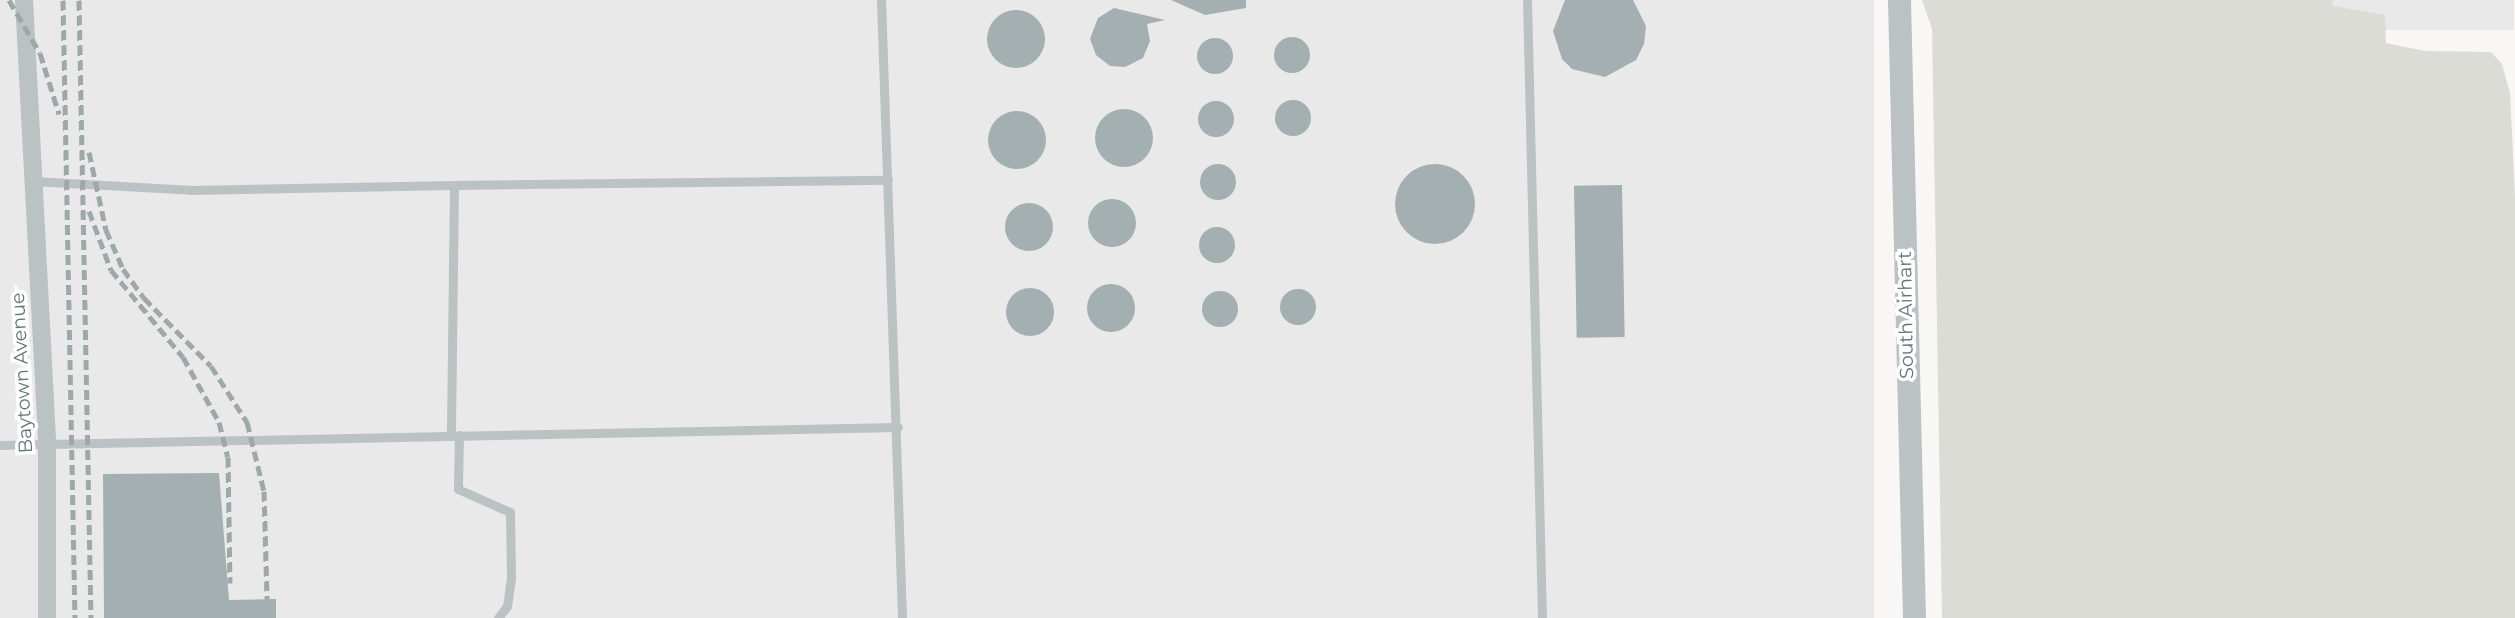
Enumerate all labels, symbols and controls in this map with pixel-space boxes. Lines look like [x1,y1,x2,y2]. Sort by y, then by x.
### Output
street label: South Airhart [1893,251,1919,379]
street label: Baytown Avenue [6,292,38,454]

